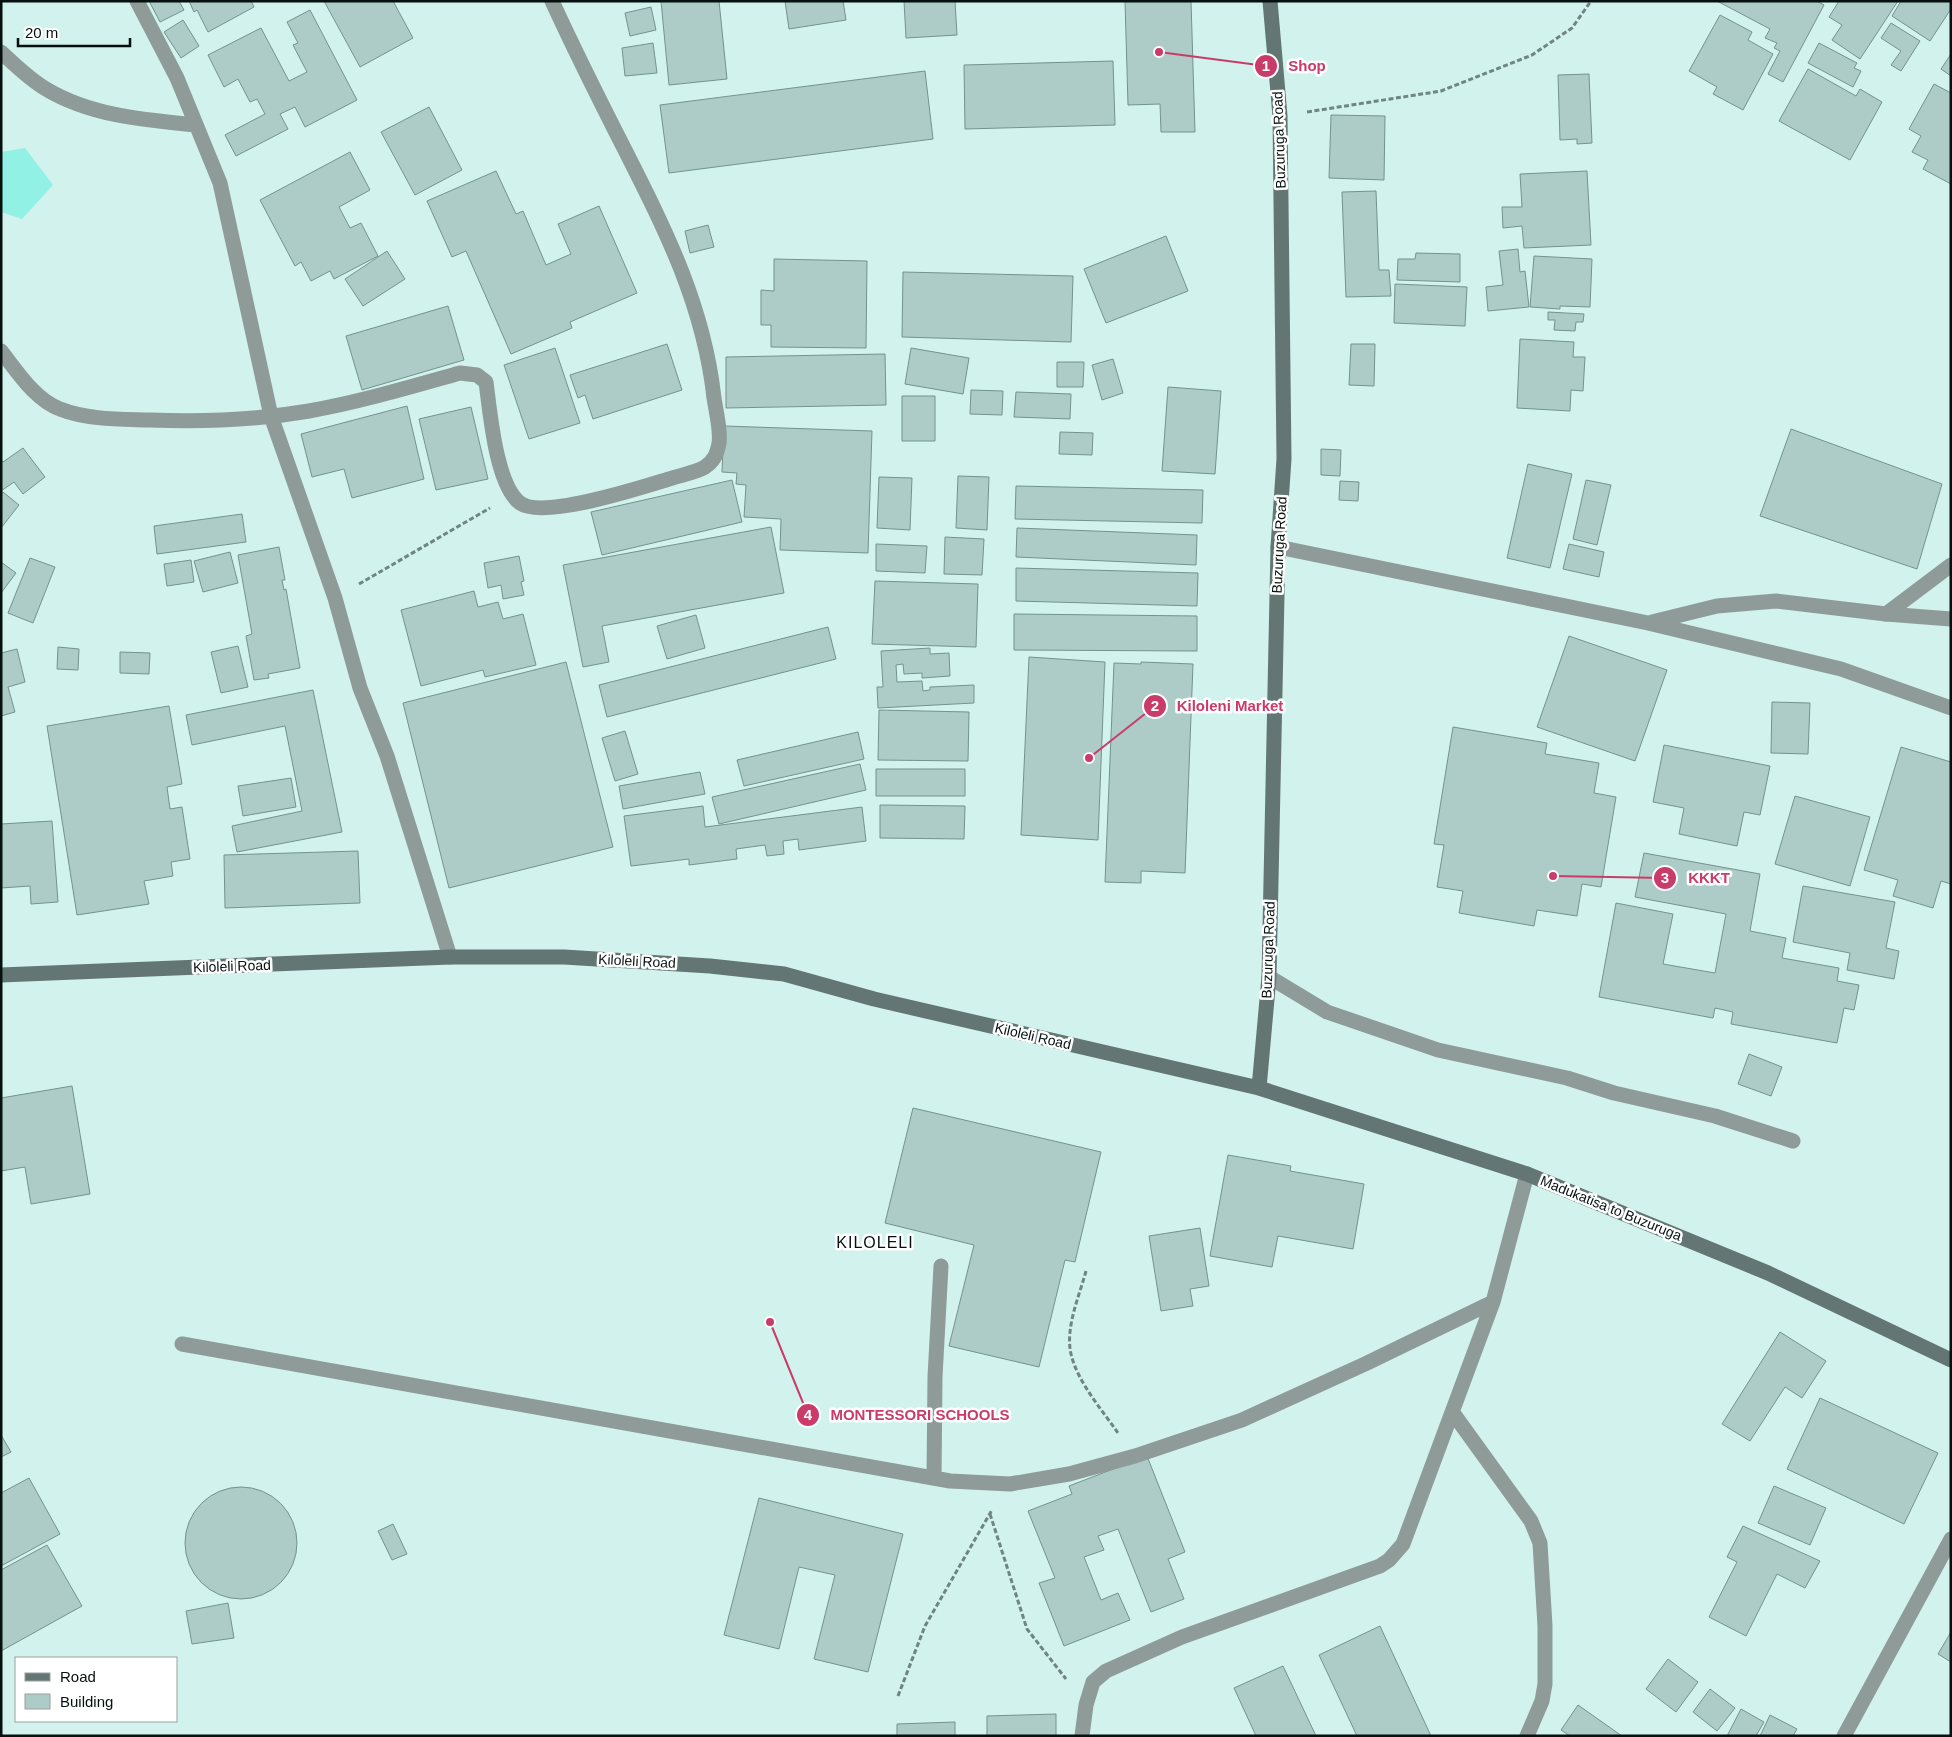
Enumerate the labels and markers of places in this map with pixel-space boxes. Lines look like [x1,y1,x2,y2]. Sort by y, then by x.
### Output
callout: Shop [1254,51,1336,81]
callout: Kiloleni Market [1142,691,1294,721]
callout: KKKT [1653,863,1740,893]
callout: MONTESSORI SCHOOLS [796,1400,1020,1430]

